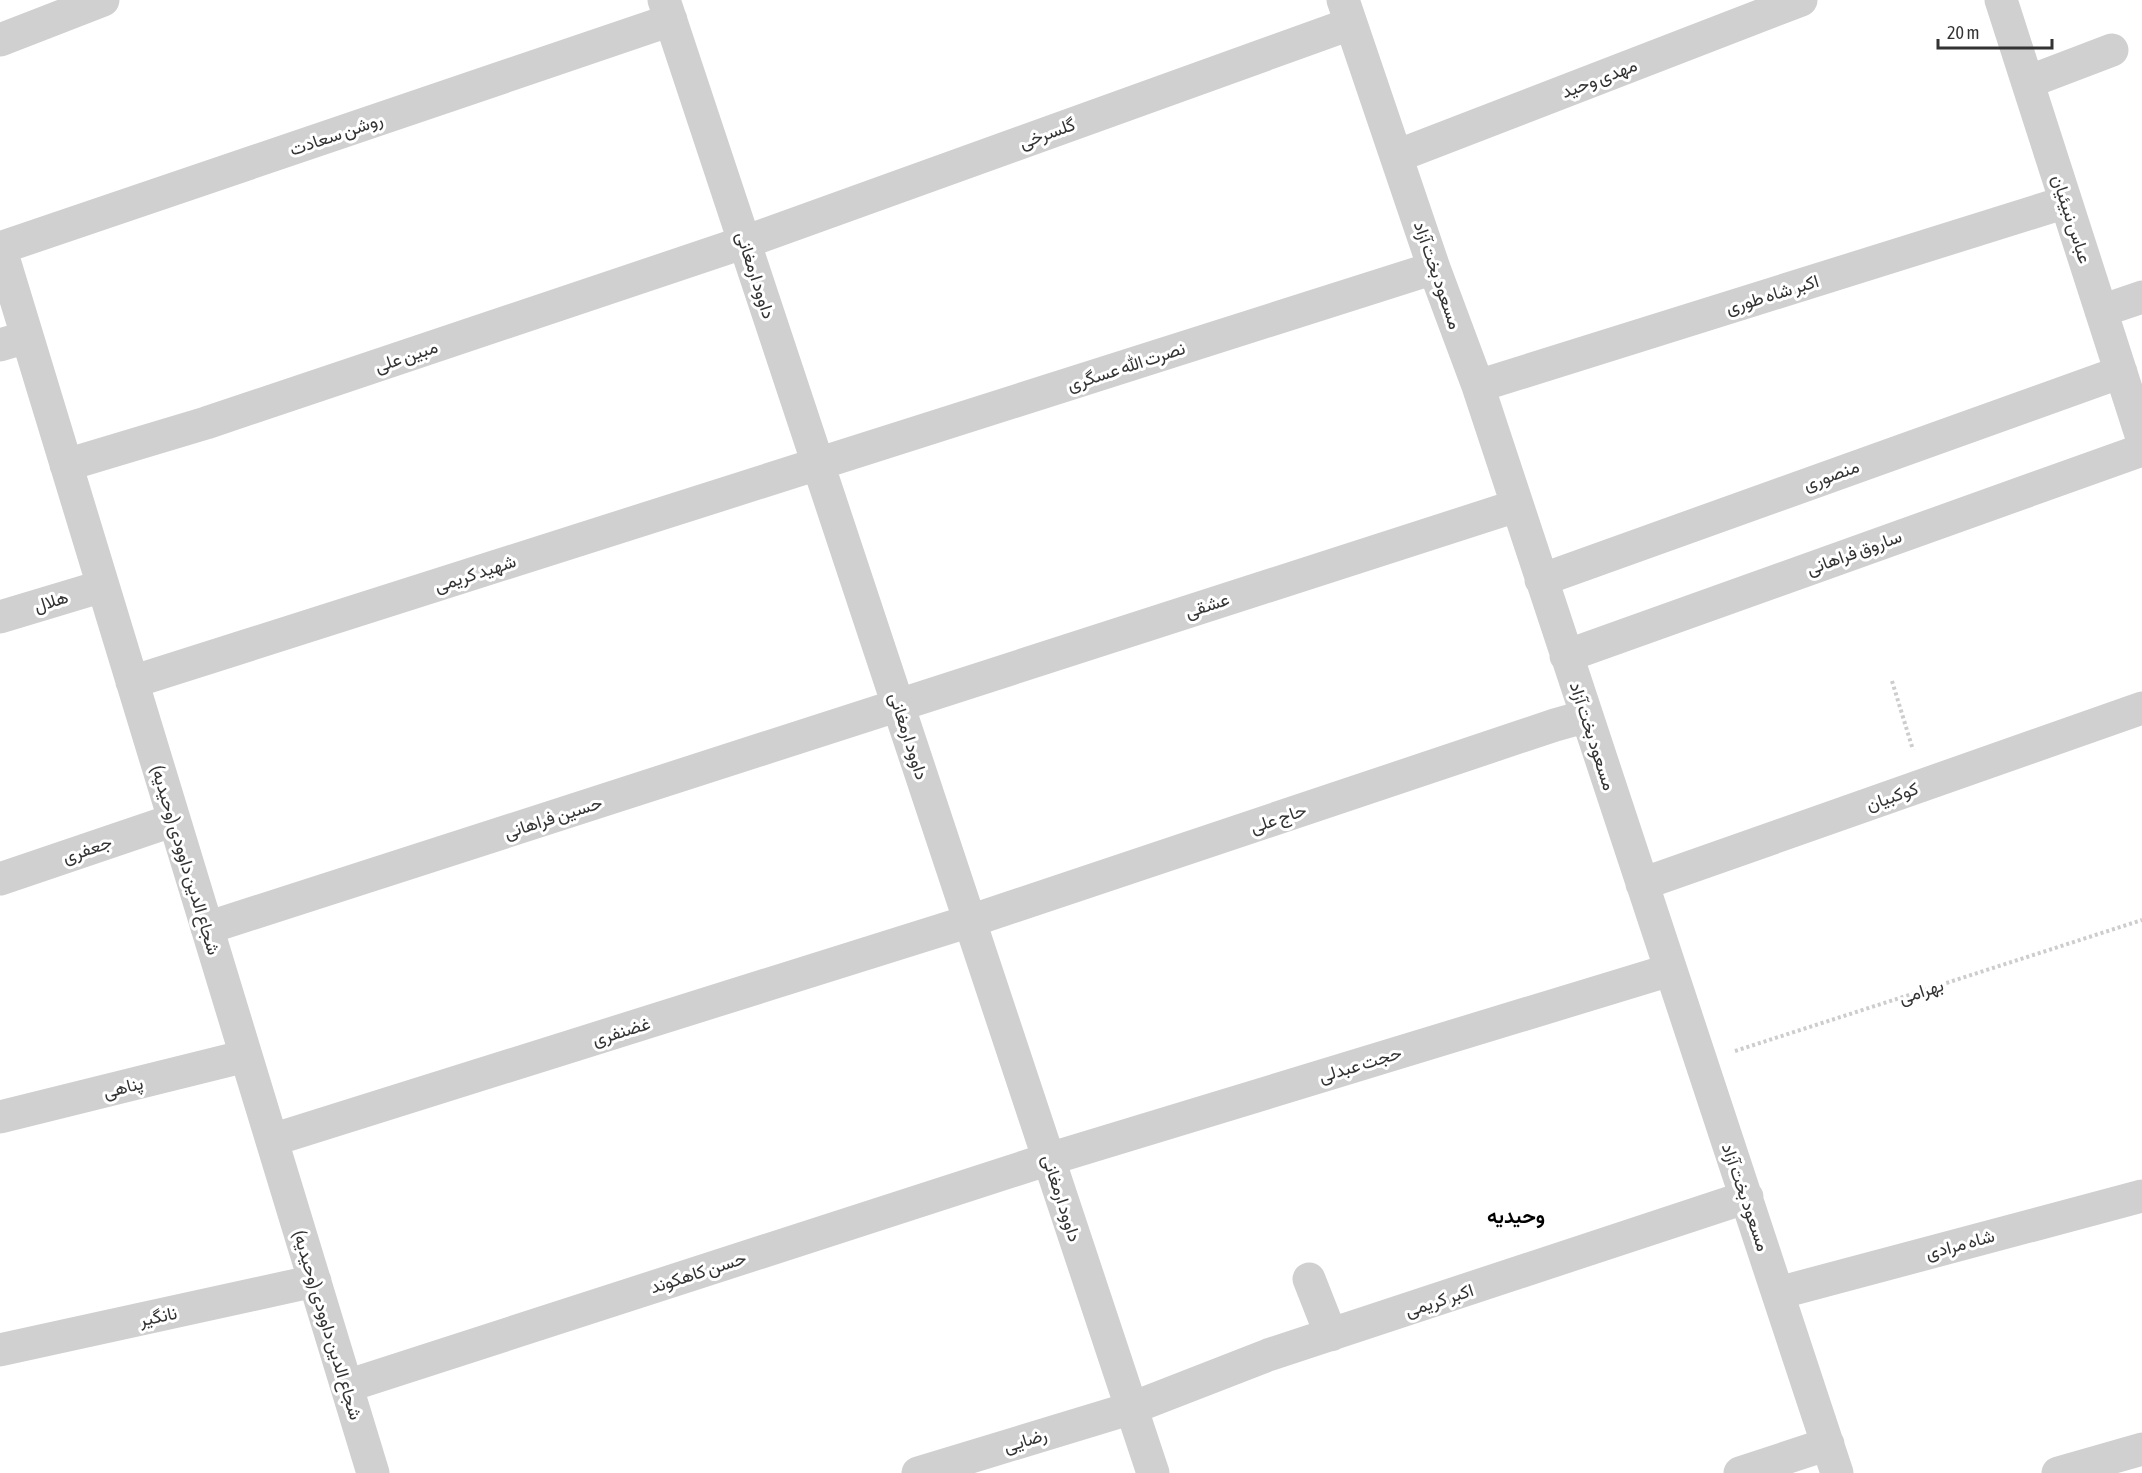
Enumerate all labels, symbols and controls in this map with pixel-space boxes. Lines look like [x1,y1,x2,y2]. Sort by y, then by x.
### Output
scale bar [1938,12,2052,50]
text: 20 m [1947,22,1979,43]
street label: مهدی وحید [1558,54,1640,103]
street label: روشن سعادت [287,108,386,161]
street label: گلسرخی [1016,113,1078,154]
street label: عباس نبیئیان [2047,172,2096,266]
street label: مسعود بخت آزاد [1409,218,1466,332]
street label: داوود ارمغانی [731,229,780,321]
street label: اکبر شاه طوری [1723,270,1821,319]
street label: مبین علی [372,335,441,377]
street label: نصرت الله عسگری [1064,337,1188,396]
street label: منصوری [1800,455,1862,496]
street label: ساروق فراهانی [1803,525,1905,580]
street label: شهید کریمی [432,550,519,597]
street label: هلال [31,586,71,617]
street label: عشقی [1182,588,1232,623]
street label: مسعود بخت آزاد [1565,679,1620,793]
street label: داوود ارمغانی [884,690,933,782]
street label: شجاع الدین داوودی (وحیدیه) [145,763,225,958]
street label: کوکبیان [1863,777,1921,816]
street label: حسین فراهانی [501,791,605,844]
street label: حاج علی [1247,799,1310,839]
street label: جعفری [59,831,115,868]
street label: بهرامی [1896,974,1946,1009]
street label: غضنفری [589,1012,653,1051]
street label: حجت عبدلی [1316,1041,1404,1088]
street label: پناهی [101,1072,146,1104]
street label: مسعود بخت آزاد [1717,1140,1774,1254]
street label: داوود ارمغانی [1037,1152,1086,1244]
district label: وحیدیه [1487,1204,1545,1229]
street label: شاه مرادی [1923,1225,1997,1264]
street label: شجاع الدین داوودی (وحیدیه) [287,1228,367,1423]
street label: حسن کاهکوند [647,1247,749,1298]
street label: اکبر کریمی [1402,1279,1476,1322]
street label: نانگیر [136,1302,179,1331]
street label: رضایی [1001,1423,1050,1457]

